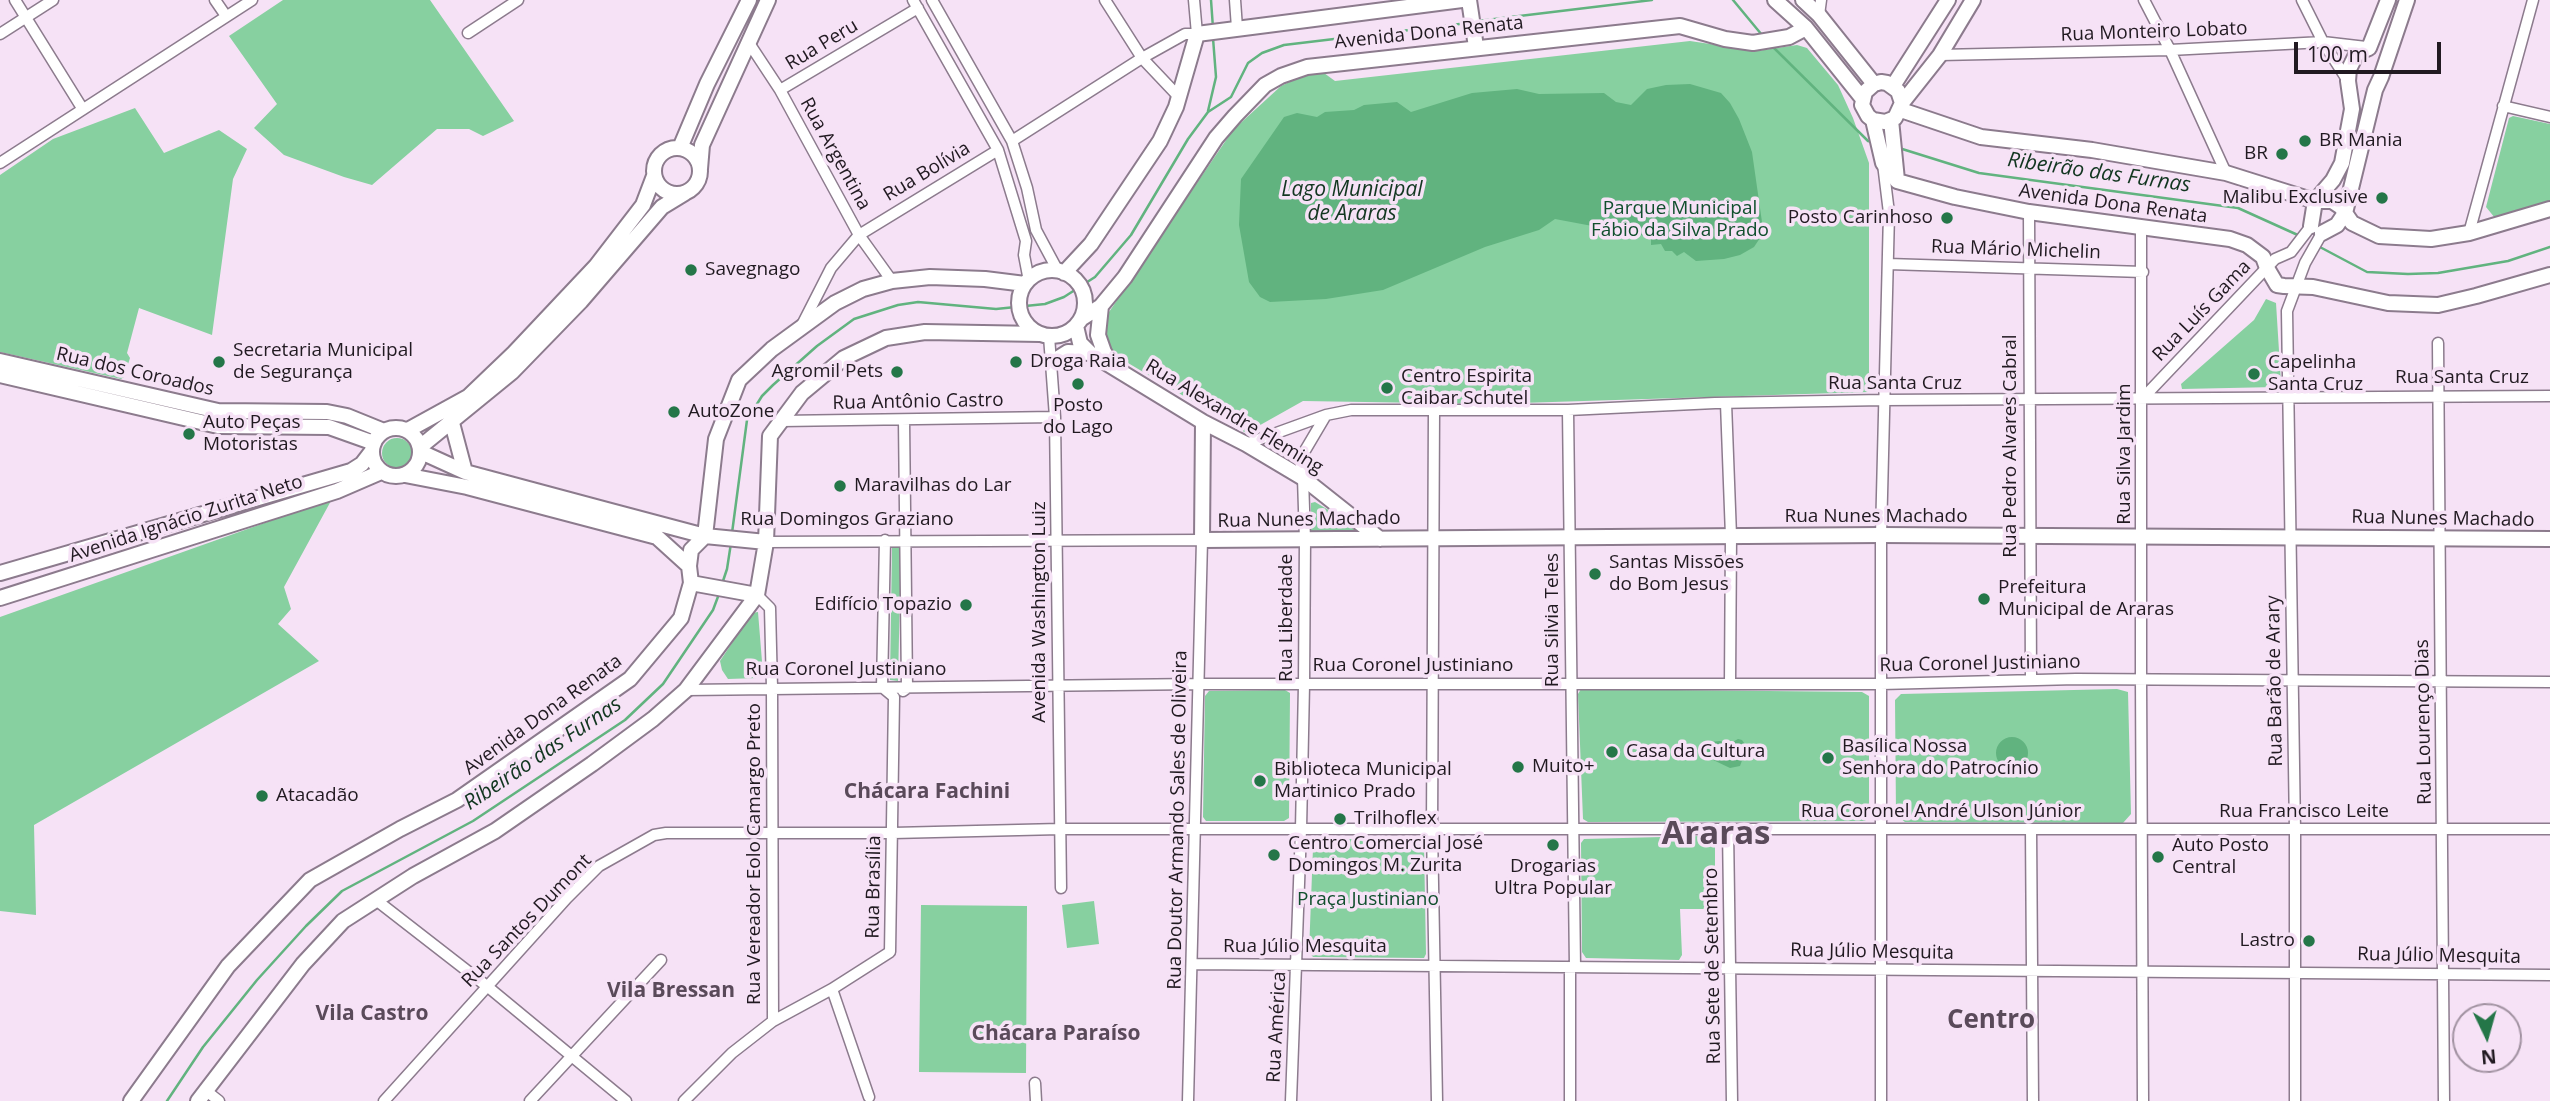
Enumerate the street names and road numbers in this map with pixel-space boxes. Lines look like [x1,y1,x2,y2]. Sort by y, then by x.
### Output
street label: Avenida Dona Renata [1333,12,1525,54]
street label: Rua Peru [782,15,862,75]
street label: Rua Monteiro Lobato [2060,17,2248,47]
street label: Rua Argentina [795,94,875,214]
street label: Rua Bolívia [880,137,974,207]
street label: Avenida Dona Renata [2017,179,2209,229]
street label: Rua Mário Michelin [1931,236,2101,264]
street label: Rua Luís Gama [2148,256,2256,366]
street label: Rua Pedro Alvares Cabral [2000,334,2022,558]
street label: Rua dos Coroados [54,343,216,401]
street label: Rua Alexandre Fleming [1141,355,1327,479]
street label: Rua Santa Cruz [2395,367,2529,389]
street label: Rua Santa Cruz [1828,373,1962,395]
street label: Rua Silva Jardim [2114,383,2136,525]
street label: Rua Antônio Castro [832,389,1004,415]
street label: Avenida Ignácio Zurita Neto [66,470,306,568]
street label: Avenida Washington Luiz [1029,501,1051,723]
street label: Rua Nunes Machado [1784,506,1968,528]
street label: Rua Nunes Machado [2351,506,2535,532]
street label: Rua Nunes Machado [1217,507,1401,533]
street label: Rua Domingos Graziano [740,509,954,531]
street label: Rua Silvia Teles [1542,553,1564,687]
street label: Rua Liberdade [1276,554,1298,682]
street label: Rua Barão de Arary [2262,595,2288,767]
street label: Rua Lourenço Dias [2411,639,2437,805]
street label: Avenida Dona Renata [459,650,627,780]
street label: Rua Doutor Armando Sales de Oliveira [1164,650,1192,990]
street label: Rua Coronel Justiniano [1879,651,2081,677]
street label: Rua Coronel Justiniano [1313,655,1513,677]
street label: Rua Coronel Justiniano [746,659,946,681]
street label: Rua Vereador Eolo Camargo Preto [744,703,766,1005]
street label: Rua Coronel André Ulson Júnior [1801,801,2081,823]
street label: Rua Francisco Leite [2219,801,2389,823]
street label: Rua Brasília [862,835,886,939]
street label: Rua Santos Dumont [457,850,597,992]
street label: Rua Sete de Setembro [1700,868,1726,1064]
street label: Rua Júlio Mesquita [1223,936,1387,958]
street label: Rua Júlio Mesquita [1790,939,1954,965]
street label: Rua Júlio Mesquita [2357,943,2521,969]
street label: Rua América [1263,971,1291,1083]

